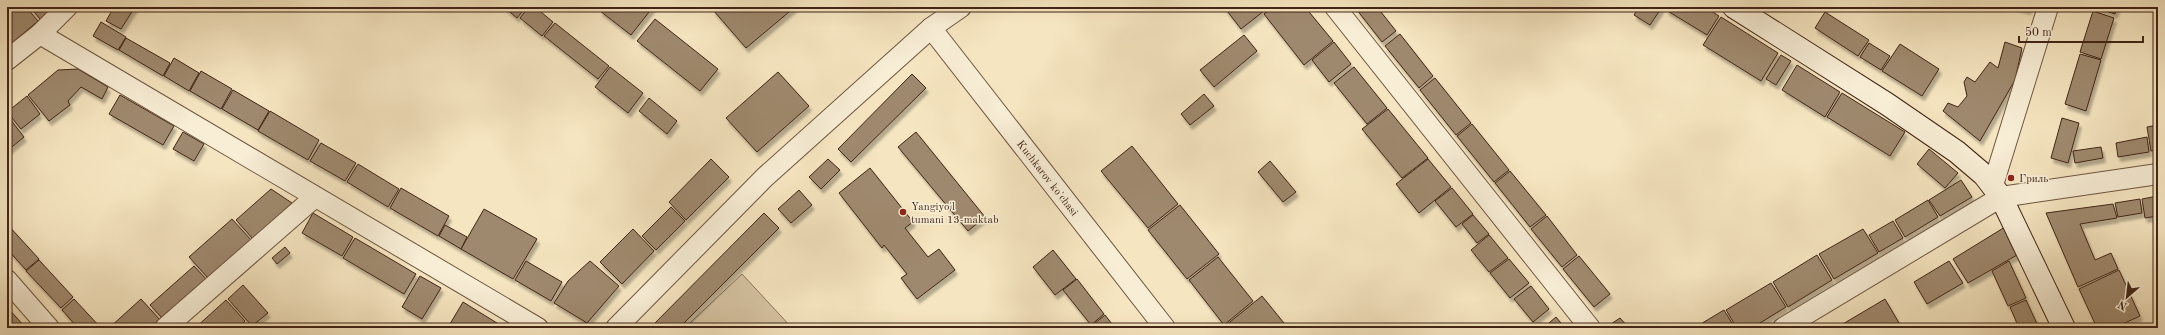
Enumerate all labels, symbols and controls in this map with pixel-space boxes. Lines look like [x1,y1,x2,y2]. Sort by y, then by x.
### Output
scale bar [2019,18,2143,44]
text: 50 m [2025,26,2052,39]
street label: Kuchkarov ko'chasi [1014,139,1079,219]
marker: Гриль [2006,173,2016,183]
place label: Гриль [2019,174,2048,185]
place label: Yangiyo'l tumani 13-maktab [911,202,999,226]
marker: Yangiyo'l tumani 13-maktab [898,207,908,217]
north arrow [2107,277,2147,317]
text: N [2116,297,2129,311]

